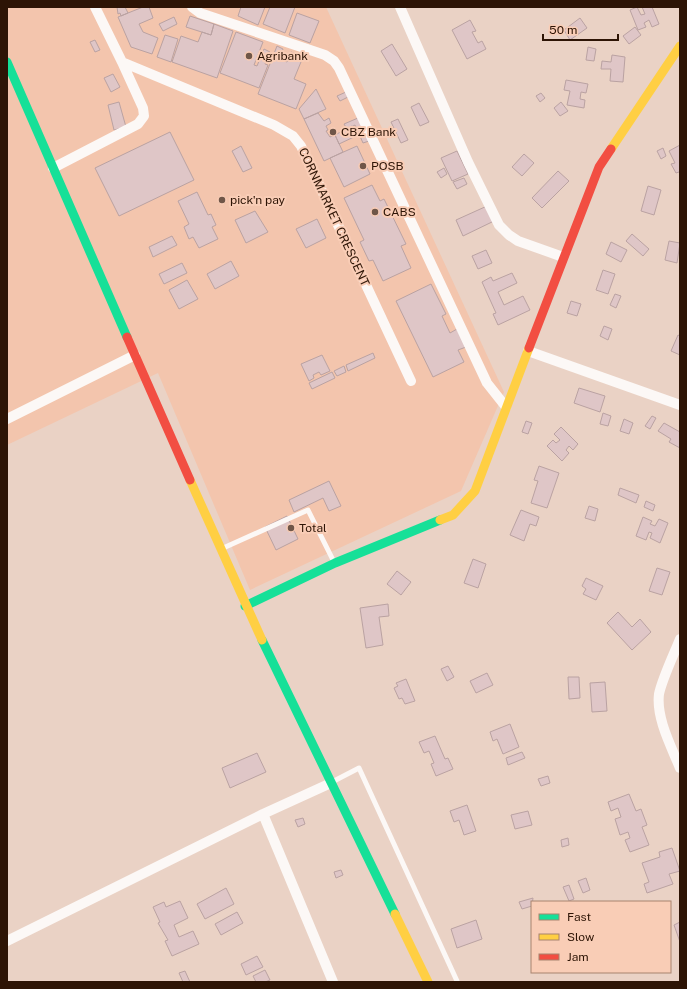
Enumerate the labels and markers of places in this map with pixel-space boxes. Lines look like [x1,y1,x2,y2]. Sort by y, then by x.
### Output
place label: Agribank [257,49,308,63]
marker: Agribank [244,51,254,61]
place label: CBZ Bank [341,125,396,139]
marker: CBZ Bank [328,127,338,137]
place label: POSB [371,159,404,173]
marker: POSB [358,161,368,171]
place label: pick'n pay [230,193,286,207]
marker: pick'n pay [217,195,227,205]
place label: CABS [383,205,416,219]
marker: CABS [370,207,380,217]
place label: Total [299,521,327,535]
marker: Total [286,523,296,533]

